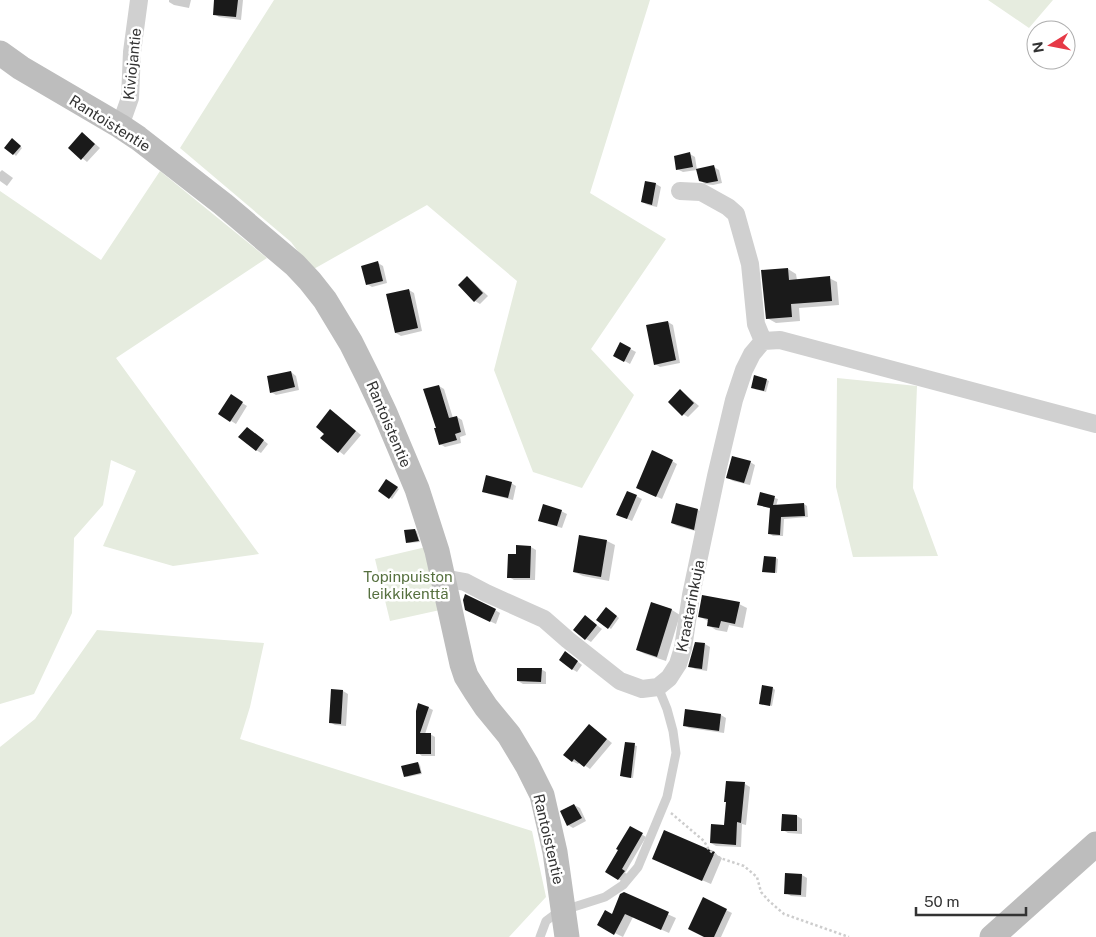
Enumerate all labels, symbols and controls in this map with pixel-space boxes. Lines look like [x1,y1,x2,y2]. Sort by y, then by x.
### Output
north arrow [1026,20,1076,70]
street label: Kiviojantie [120,27,144,101]
text: N [1029,40,1047,54]
street label: Rantoistentie [66,91,154,155]
street label: Rantoistentie [363,378,415,470]
street label: Kraatarinkuja [673,558,707,654]
park label: Topinpuiston leikkikenttä [363,568,453,602]
street label: Rantoistentie [530,792,568,886]
scale bar [916,884,1026,916]
text: 50 m [924,893,959,910]

